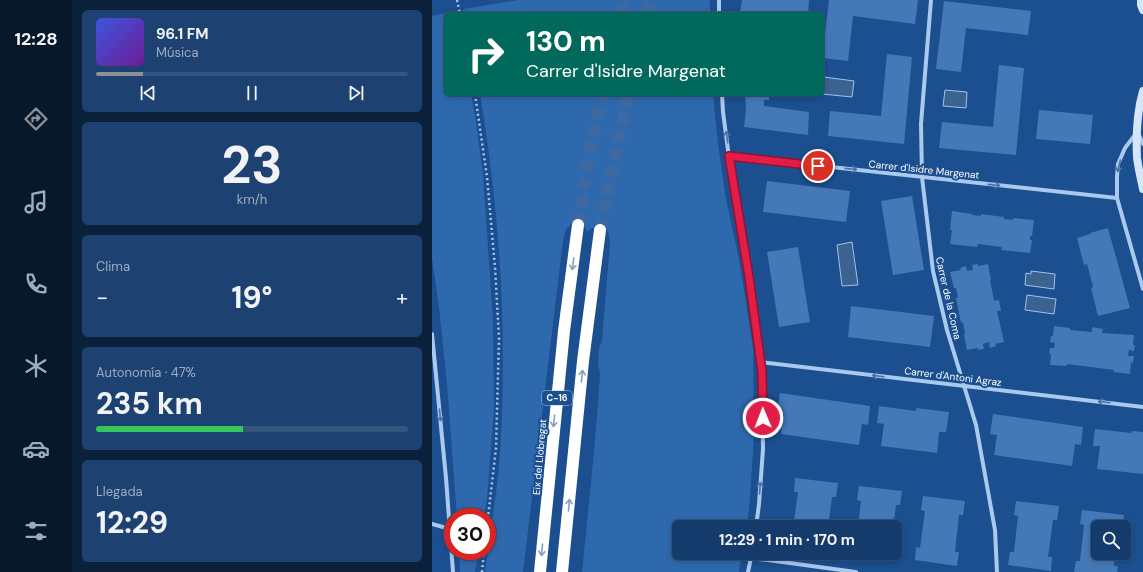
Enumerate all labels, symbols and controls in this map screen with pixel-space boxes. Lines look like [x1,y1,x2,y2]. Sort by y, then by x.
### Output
text: 130 m [526,23,606,60]
text: 96.1 FM [156,24,208,44]
text: 12:28 [14,27,58,51]
icon: right [460,28,512,80]
text: Música [156,44,199,61]
text: Carrer d'Isidre Margenat [526,59,726,83]
icon: previous [137,82,159,104]
icon: pause [241,82,263,104]
icon: next [345,82,367,104]
icon: directions [22,105,50,133]
text: 23 [221,131,283,199]
one-way arrow [723,131,730,144]
pin [801,149,835,183]
icon: arrive [807,155,829,177]
street label: Carrer d'Isidre Margenat [868,157,980,182]
one-way arrow [1114,159,1122,172]
one-way arrow [844,166,857,173]
one-way arrow [988,181,1001,189]
icon: music [22,188,50,216]
text: km/h [237,191,267,208]
street label: Carrer de la Coma [933,256,964,341]
one-way arrow [569,257,577,270]
text: Clima [96,258,130,275]
icon: phone [22,270,50,298]
text: 19° [232,278,272,317]
text: − [96,283,108,312]
text: + [396,283,408,312]
icon: climate [22,352,50,380]
text: Autonomía · 47% [96,364,196,381]
street label: Carrer d'Antoni Agraz [904,364,1003,389]
one-way arrow [578,370,585,383]
one-way arrow [872,372,885,380]
text: 235 km [96,384,203,423]
road number: C-16 [542,391,572,405]
position arrow [742,397,784,439]
one-way arrow [1098,398,1111,406]
one-way arrow [436,408,444,421]
one-way arrow [551,414,558,427]
street label: Eix del Llobregat [530,418,549,496]
icon: car [22,435,50,463]
one-way arrow [757,482,764,495]
text: Llegada [96,483,143,500]
one-way arrow [565,499,572,512]
text: 12:29 [96,503,168,542]
speed limit sign: 30 [444,508,496,560]
icon: filters [22,517,50,545]
map controls [1091,520,1131,560]
button: search [1091,520,1131,560]
text: 12:29 · 1 min · 170 m [719,530,855,550]
one-way arrow [539,543,546,556]

